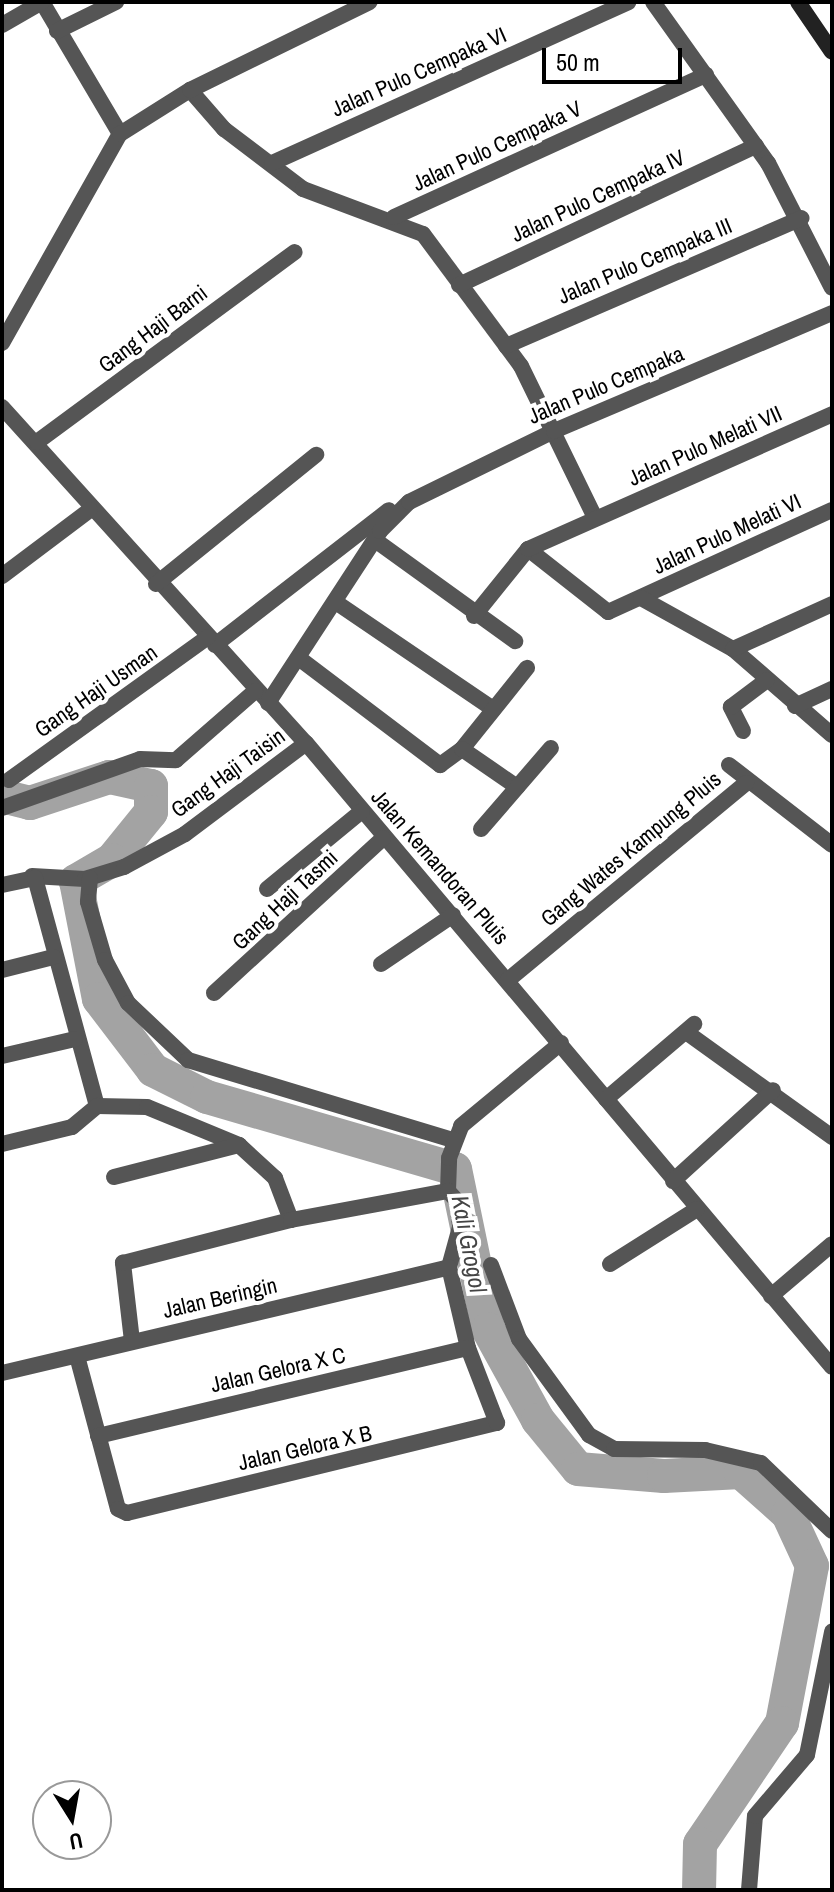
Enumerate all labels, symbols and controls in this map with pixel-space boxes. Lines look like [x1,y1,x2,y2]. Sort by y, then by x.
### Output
street label: Jalan Pulo Cempaka VI [328,22,510,122]
scale bar [546,32,686,82]
text: 50 m [556,46,600,78]
street label: Jalan Pulo Cempaka V [408,95,586,197]
street label: Jalan Pulo Cempaka IV [507,144,689,248]
street label: Jalan Pulo Cempaka III [554,212,736,310]
street label: Gang Haji Barni [93,280,213,378]
street label: Jalan Pulo Cempaka [524,340,688,430]
street label: Jalan Pulo Melati VII [624,400,786,492]
street label: Jalan Pulo Melati VI [649,488,805,580]
street label: Gang Haji Usman [30,639,162,743]
street label: Gang Haji Taisin [166,723,290,823]
street label: Gang Wates Kampung Pluis [536,766,726,932]
street label: Jalan Kemandoran Pluis [366,784,514,950]
street label: Gang Haji Tasmi [227,844,343,956]
water label: Kali Grogol [445,1193,493,1295]
street label: Jalan Beringin [160,1272,280,1324]
street label: Jalan Gelora X C [208,1342,348,1398]
street label: Jalan Gelora X B [236,1420,374,1476]
north arrow [32,1780,112,1860]
text: U [67,1826,85,1858]

